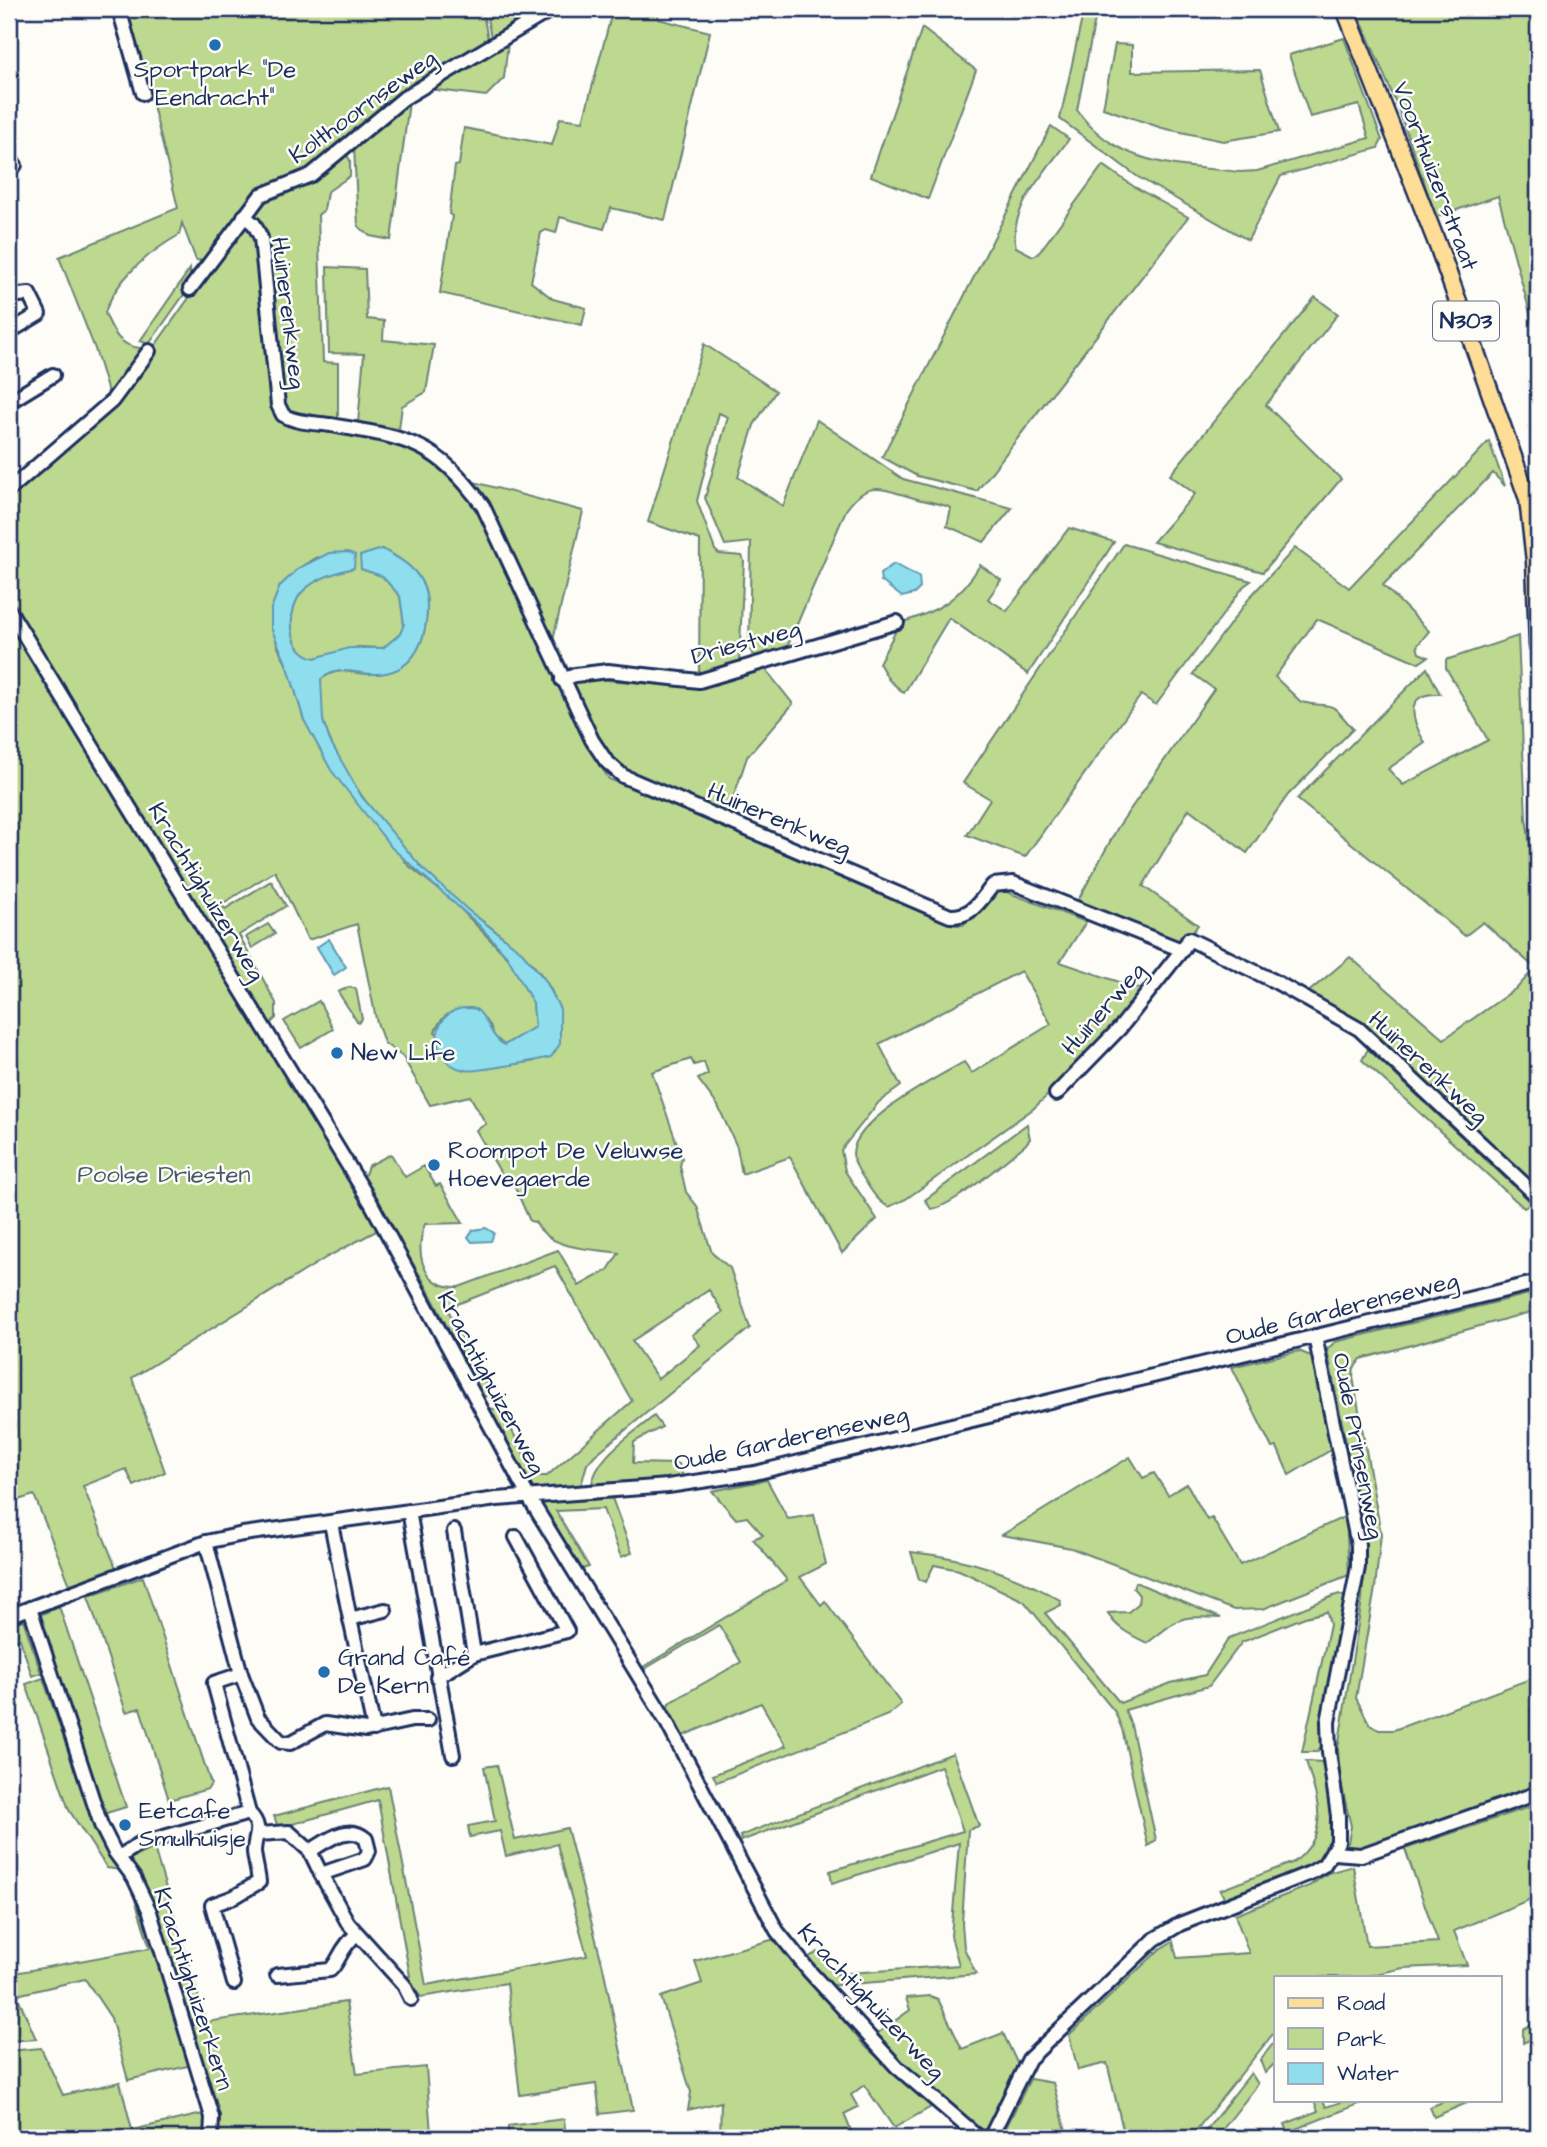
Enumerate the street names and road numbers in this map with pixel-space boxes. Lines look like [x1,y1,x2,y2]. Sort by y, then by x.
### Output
street label: Kolthoornseweg [282,42,445,173]
street label: Voorthuizerstraat [1383,77,1487,276]
street label: Huinerenkweg [261,235,314,391]
road number: N303 [1433,302,1499,340]
street label: Driestweg [688,612,805,675]
street label: Huinerenkweg [702,774,856,866]
street label: Krachtighuizerweg [138,796,273,988]
street label: Huinerweg [1054,955,1155,1064]
street label: Huinerenkweg [1360,1003,1496,1133]
street label: Oude Garderenseweg [1222,1264,1462,1355]
street label: Krachtighuizerweg [427,1285,554,1481]
street label: Oude Prinsenweg [1322,1350,1393,1542]
street label: Oude Garderenseweg [671,1398,911,1481]
street label: Krachtighuizerkern [143,1883,242,2095]
street label: Krachtighuizerweg [788,1916,953,2089]

